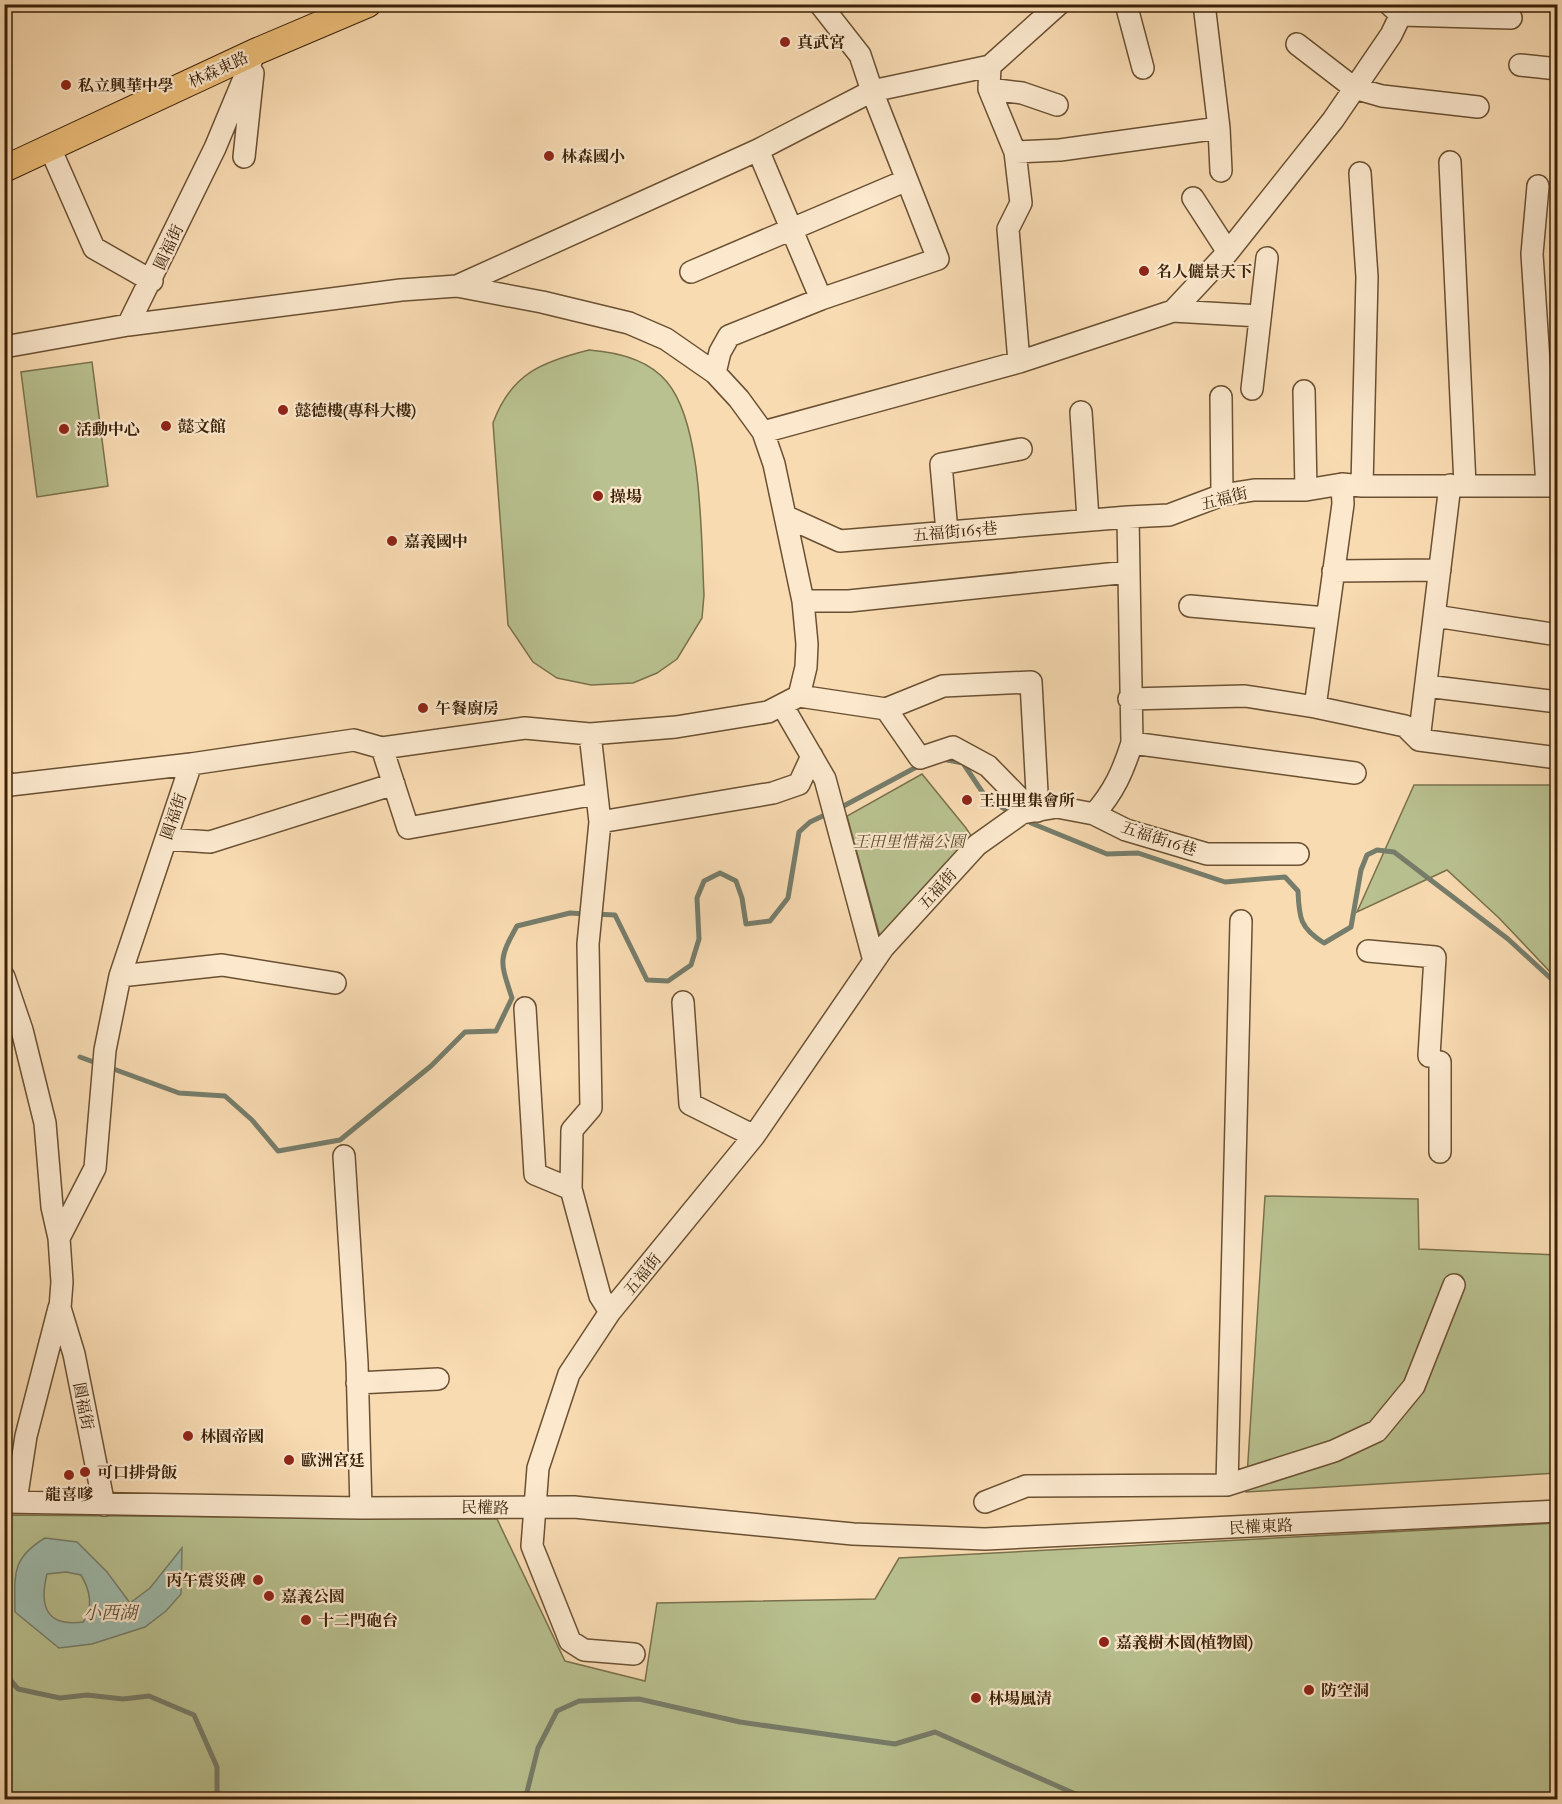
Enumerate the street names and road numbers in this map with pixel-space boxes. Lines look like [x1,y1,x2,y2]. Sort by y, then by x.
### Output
street label: 林森東路 [185,47,251,92]
street label: 圓福街 [150,221,187,273]
street label: 五福街 [1198,483,1250,514]
street label: 五福街165巷 [912,518,998,545]
street label: 圓福街 [157,790,190,842]
street label: 五福街16巷 [1119,817,1199,860]
street label: 五福街 [914,865,960,914]
street label: 五福街 [620,1250,665,1299]
street label: 圓福街 [70,1381,97,1431]
street label: 民權路 [461,1498,509,1517]
street label: 民權東路 [1229,1515,1293,1538]

